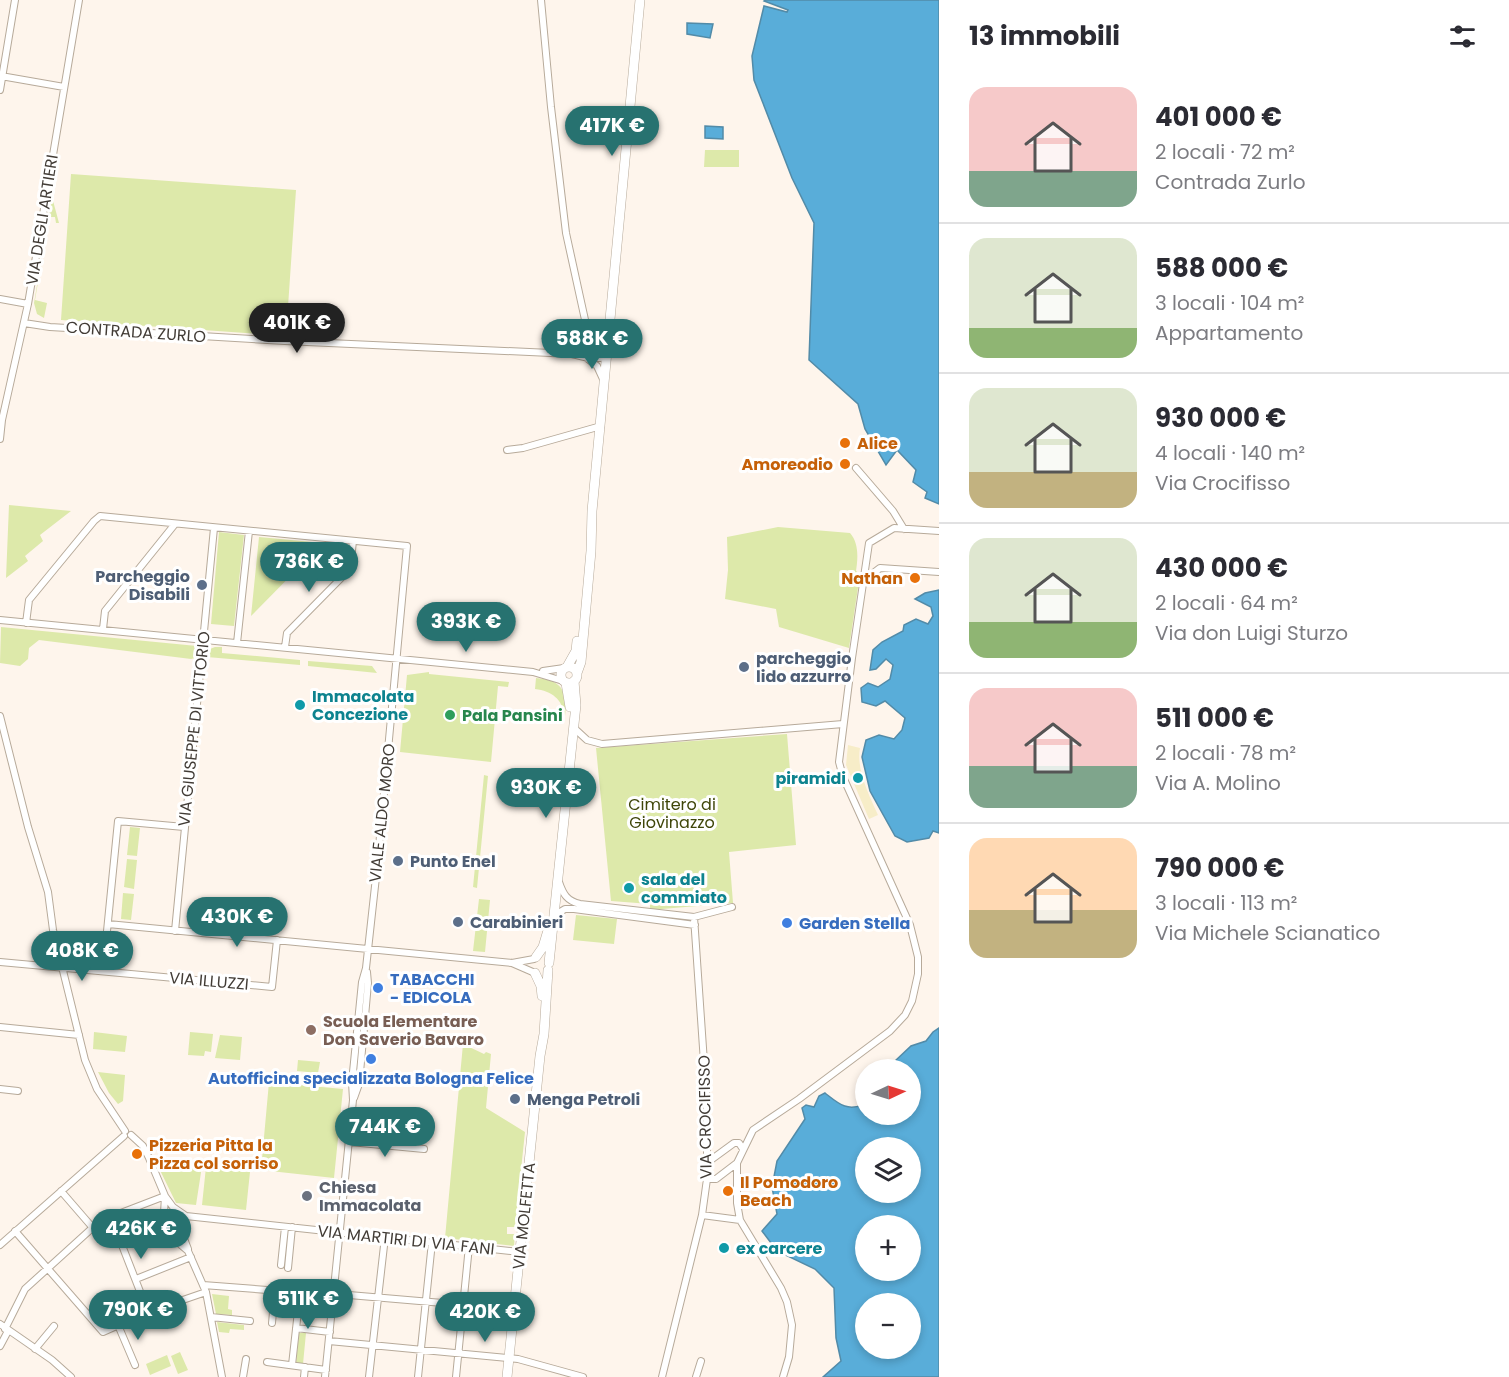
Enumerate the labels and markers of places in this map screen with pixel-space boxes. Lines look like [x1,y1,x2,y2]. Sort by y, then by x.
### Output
pin: 417K € [563,106,661,157]
pin: 401K € [248,303,346,354]
pin: 588K € [543,319,641,370]
place label: Alice [857,432,898,455]
marker: Alice [838,436,852,450]
place label: Amoreodio [741,453,833,476]
marker: Amoreodio [838,457,852,471]
pin: 736K € [260,542,358,593]
place label: Parcheggio Disabili [95,565,190,606]
place label: Nathan [841,567,903,590]
marker: Nathan [908,571,922,585]
marker: Parcheggio Disabili [195,578,209,592]
pin: 393K € [417,602,515,653]
place label: parcheggio lido azzurro [756,647,852,688]
marker: parcheggio lido azzurro [737,660,751,674]
place label: Immacolata Concezione [312,685,414,726]
marker: Immacolata Concezione [293,698,307,712]
place label: Pala Pansini [462,704,563,727]
marker: Pala Pansini [443,708,457,722]
place label: piramidi [775,767,846,790]
pin: 930K € [497,768,595,819]
marker: piramidi [851,771,865,785]
place label: Punto Enel [410,850,496,873]
marker: Punto Enel [391,854,405,868]
place label: sala del commiato [641,868,727,909]
marker: sala del commiato [622,881,636,895]
pin: 430K € [188,897,286,948]
place label: Carabinieri [470,911,563,934]
place label: Garden Stella [799,912,910,935]
marker: Carabinieri [451,915,465,929]
marker: Garden Stella [780,916,794,930]
pin: 408K € [33,931,131,982]
place label: TABACCHI - EDICOLA [390,968,474,1009]
marker: TABACCHI - EDICOLA [371,981,385,995]
place label: Scuola Elementare Don Saverio Bavaro [323,1010,484,1051]
marker: Scuola Elementare Don Saverio Bavaro [304,1023,318,1037]
marker: Autofficina specializzata Bologna Felice [364,1052,378,1066]
place label: Autofficina specializzata Bologna Felice [208,1067,534,1090]
place label: Menga Petroli [527,1088,640,1111]
marker: Menga Petroli [508,1092,522,1106]
pin: 744K € [336,1107,434,1158]
place label: Pizzeria Pitta la Pizza col sorriso [149,1134,278,1175]
marker: Pizzeria Pitta la Pizza col sorriso [130,1147,144,1161]
place label: Il Pomodoro Beach [740,1171,838,1212]
place label: Chiesa Immacolata [319,1176,421,1217]
marker: Il Pomodoro Beach [721,1184,735,1198]
marker: Chiesa Immacolata [300,1189,314,1203]
pin: 426K € [92,1209,190,1260]
place label: ex carcere [736,1237,822,1260]
marker: ex carcere [717,1241,731,1255]
pin: 511K € [259,1279,357,1330]
pin: 790K € [89,1290,187,1341]
pin: 420K € [436,1292,534,1343]

